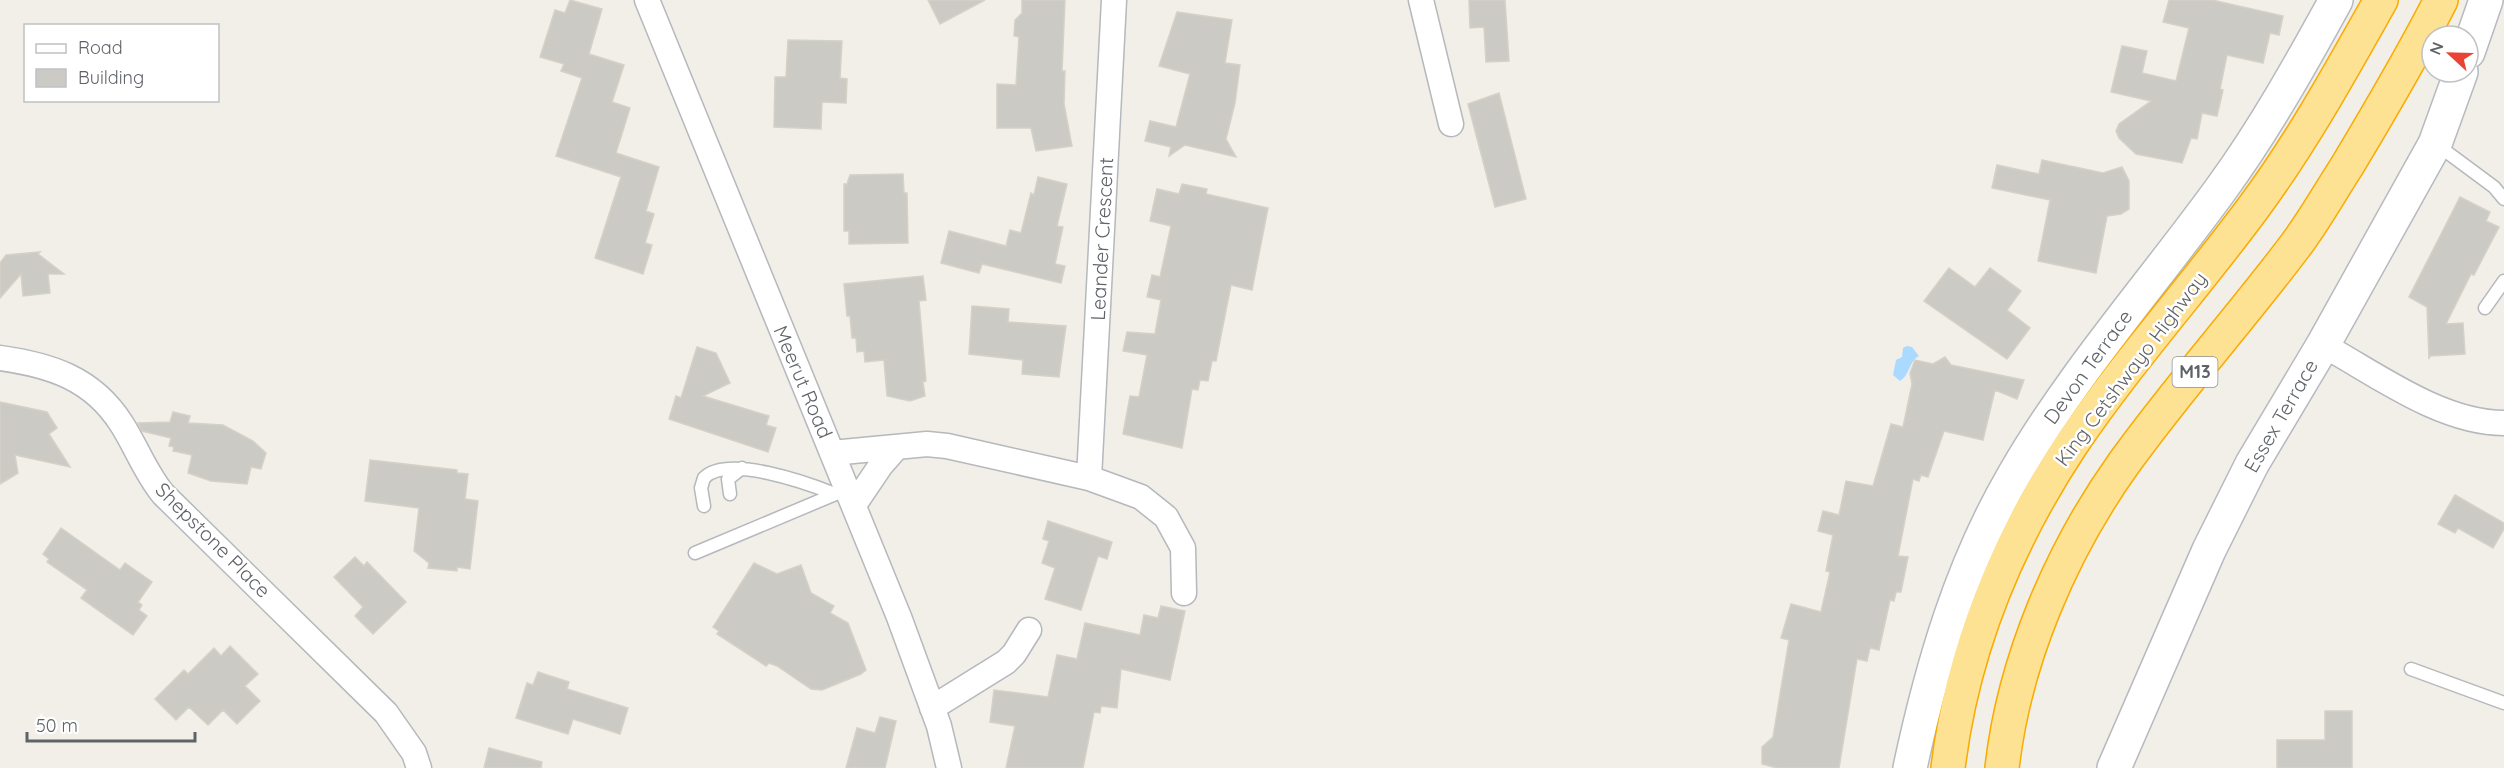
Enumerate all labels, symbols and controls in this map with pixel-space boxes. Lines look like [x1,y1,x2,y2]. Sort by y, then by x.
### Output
legend [24,24,219,102]
north arrow [2420,24,2480,84]
text: Road [78,36,123,59]
text: N [2425,39,2448,58]
text: Building [78,66,144,89]
street label: Leander Crescent [1085,157,1118,321]
street label: King Cetshwayo Highway [2049,267,2212,471]
street label: Devon Terrace [2038,305,2137,429]
street label: Meerut Road [768,322,838,442]
street label: Essex Terrace [2238,355,2323,477]
road number: M13 [2172,357,2218,387]
street label: Shepstone Place [150,477,276,603]
scale bar [27,705,195,743]
text: 50 m [36,714,78,737]

